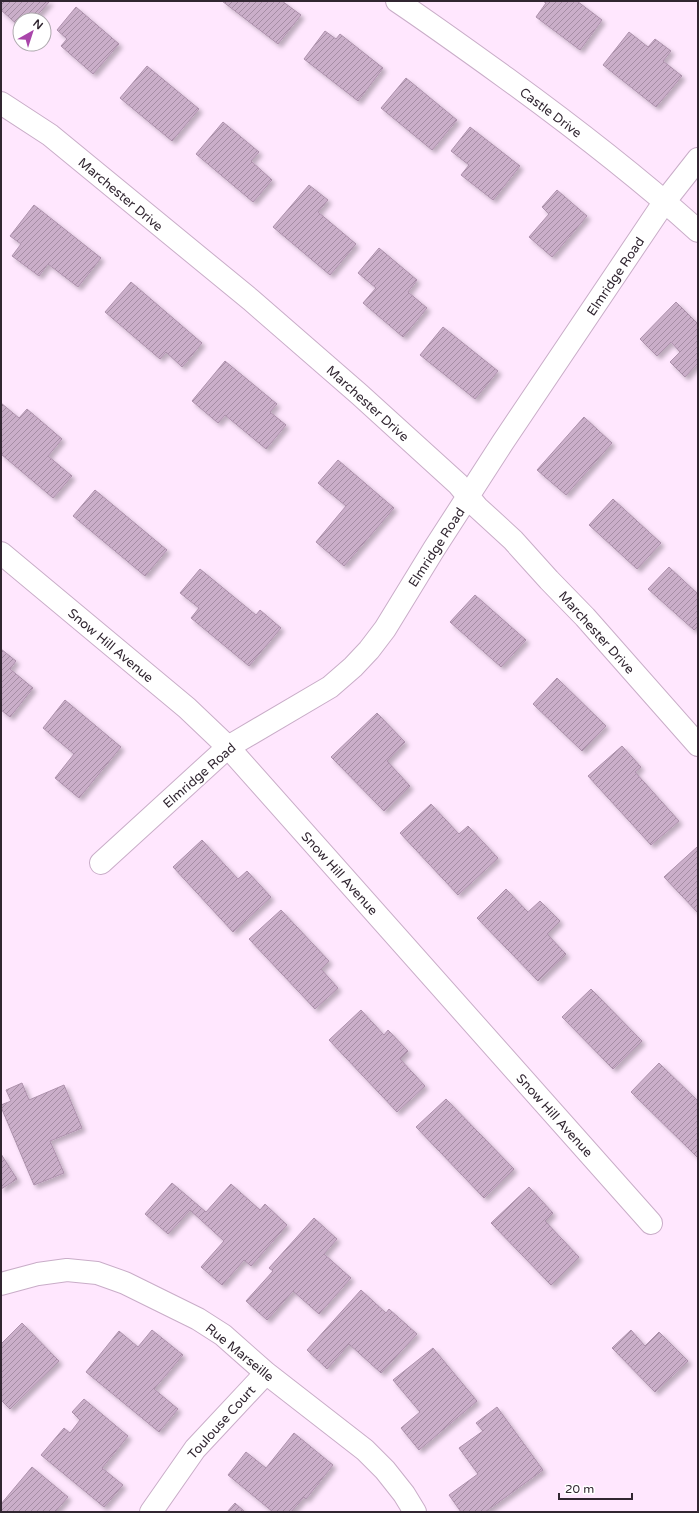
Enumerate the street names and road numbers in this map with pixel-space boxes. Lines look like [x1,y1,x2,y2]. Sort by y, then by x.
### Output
street label: Castle Drive [516,84,585,141]
street label: Marchester Drive [75,155,166,235]
street label: Elmridge Road [584,234,648,319]
street label: Marchester Drive [323,362,412,445]
street label: Elmridge Road [405,505,468,590]
street label: Marchester Drive [555,588,638,677]
street label: Snow Hill Avenue [64,605,156,686]
street label: Elmridge Road [160,740,239,812]
street label: Snow Hill Avenue [298,829,381,919]
street label: Snow Hill Avenue [513,1071,596,1161]
street label: Rue Marseille [202,1320,277,1385]
street label: Toulouse Court [185,1383,259,1463]

